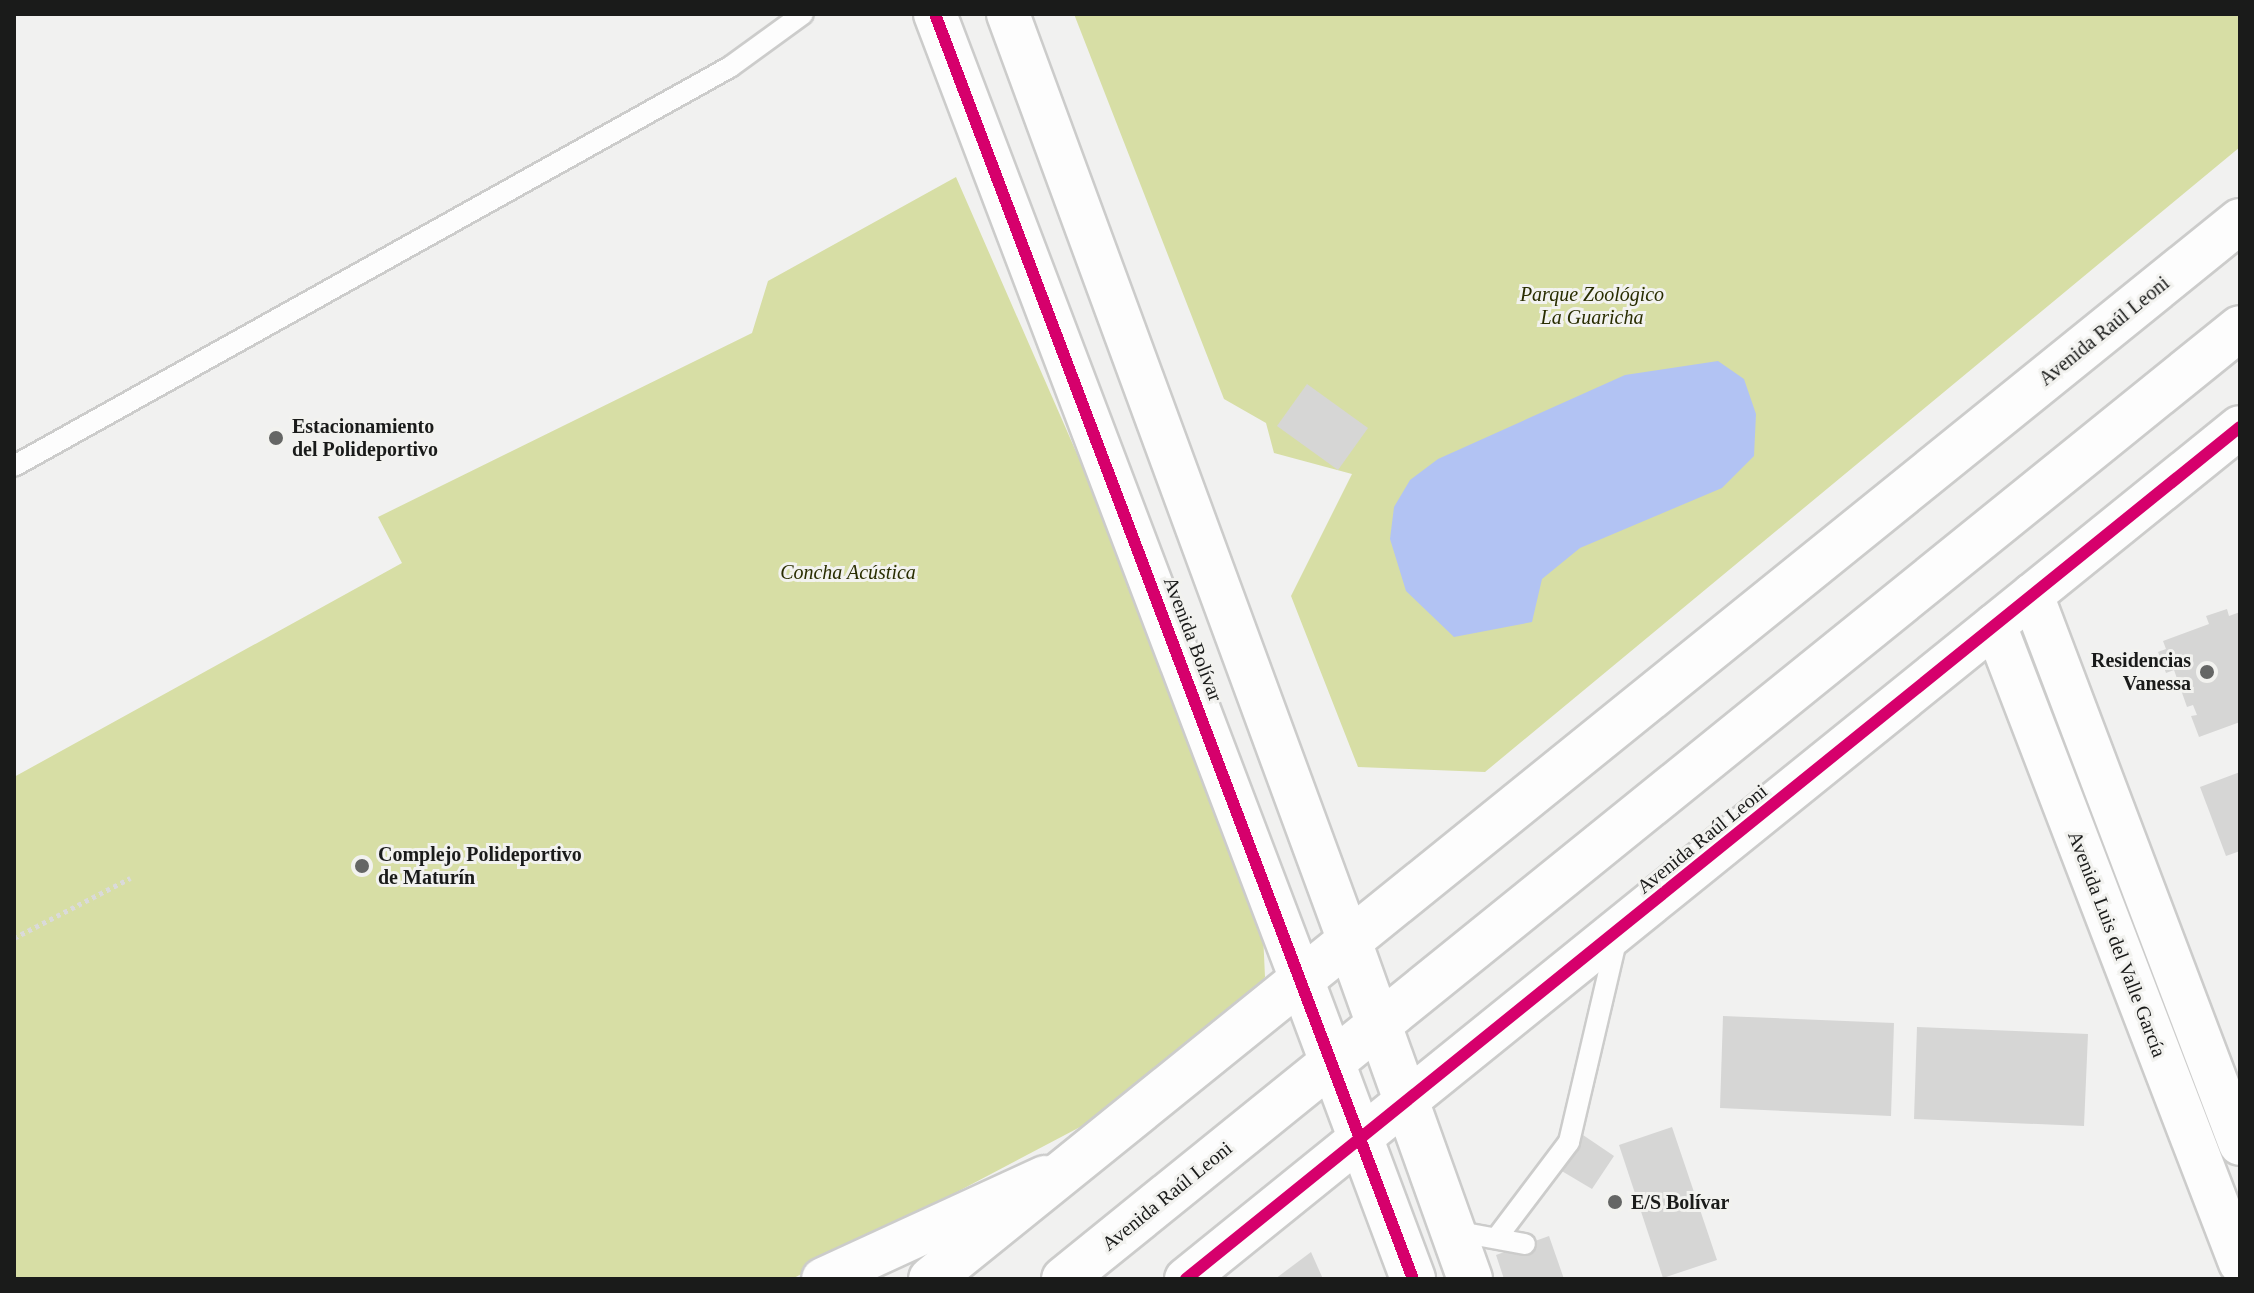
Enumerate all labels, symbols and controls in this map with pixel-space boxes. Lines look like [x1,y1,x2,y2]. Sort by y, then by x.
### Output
street label: Avenida Raúl Leoni [2034,271,2174,391]
park label: Parque Zoológico La Guaricha [1520,282,1664,329]
place label: Estacionamiento del Polideportivo [292,414,438,461]
marker: Estacionamiento del Polideportivo [267,429,285,447]
park label: Concha Acústica [780,560,916,584]
street label: Avenida Bolívar [1158,573,1228,705]
place label: Residencias Vanessa [2091,648,2191,695]
marker: Residencias Vanessa [2198,663,2216,681]
street label: Avenida Raúl Leoni [1632,779,1772,899]
street label: Avenida Luis del Valle García [2063,827,2171,1061]
place label: Complejo Polideportivo de Maturín [378,842,582,889]
marker: Complejo Polideportivo de Maturín [353,857,371,875]
street label: Avenida Raúl Leoni [1097,1136,1237,1256]
place label: E/S Bolívar [1631,1190,1729,1214]
marker: E/S Bolívar [1606,1193,1624,1211]

